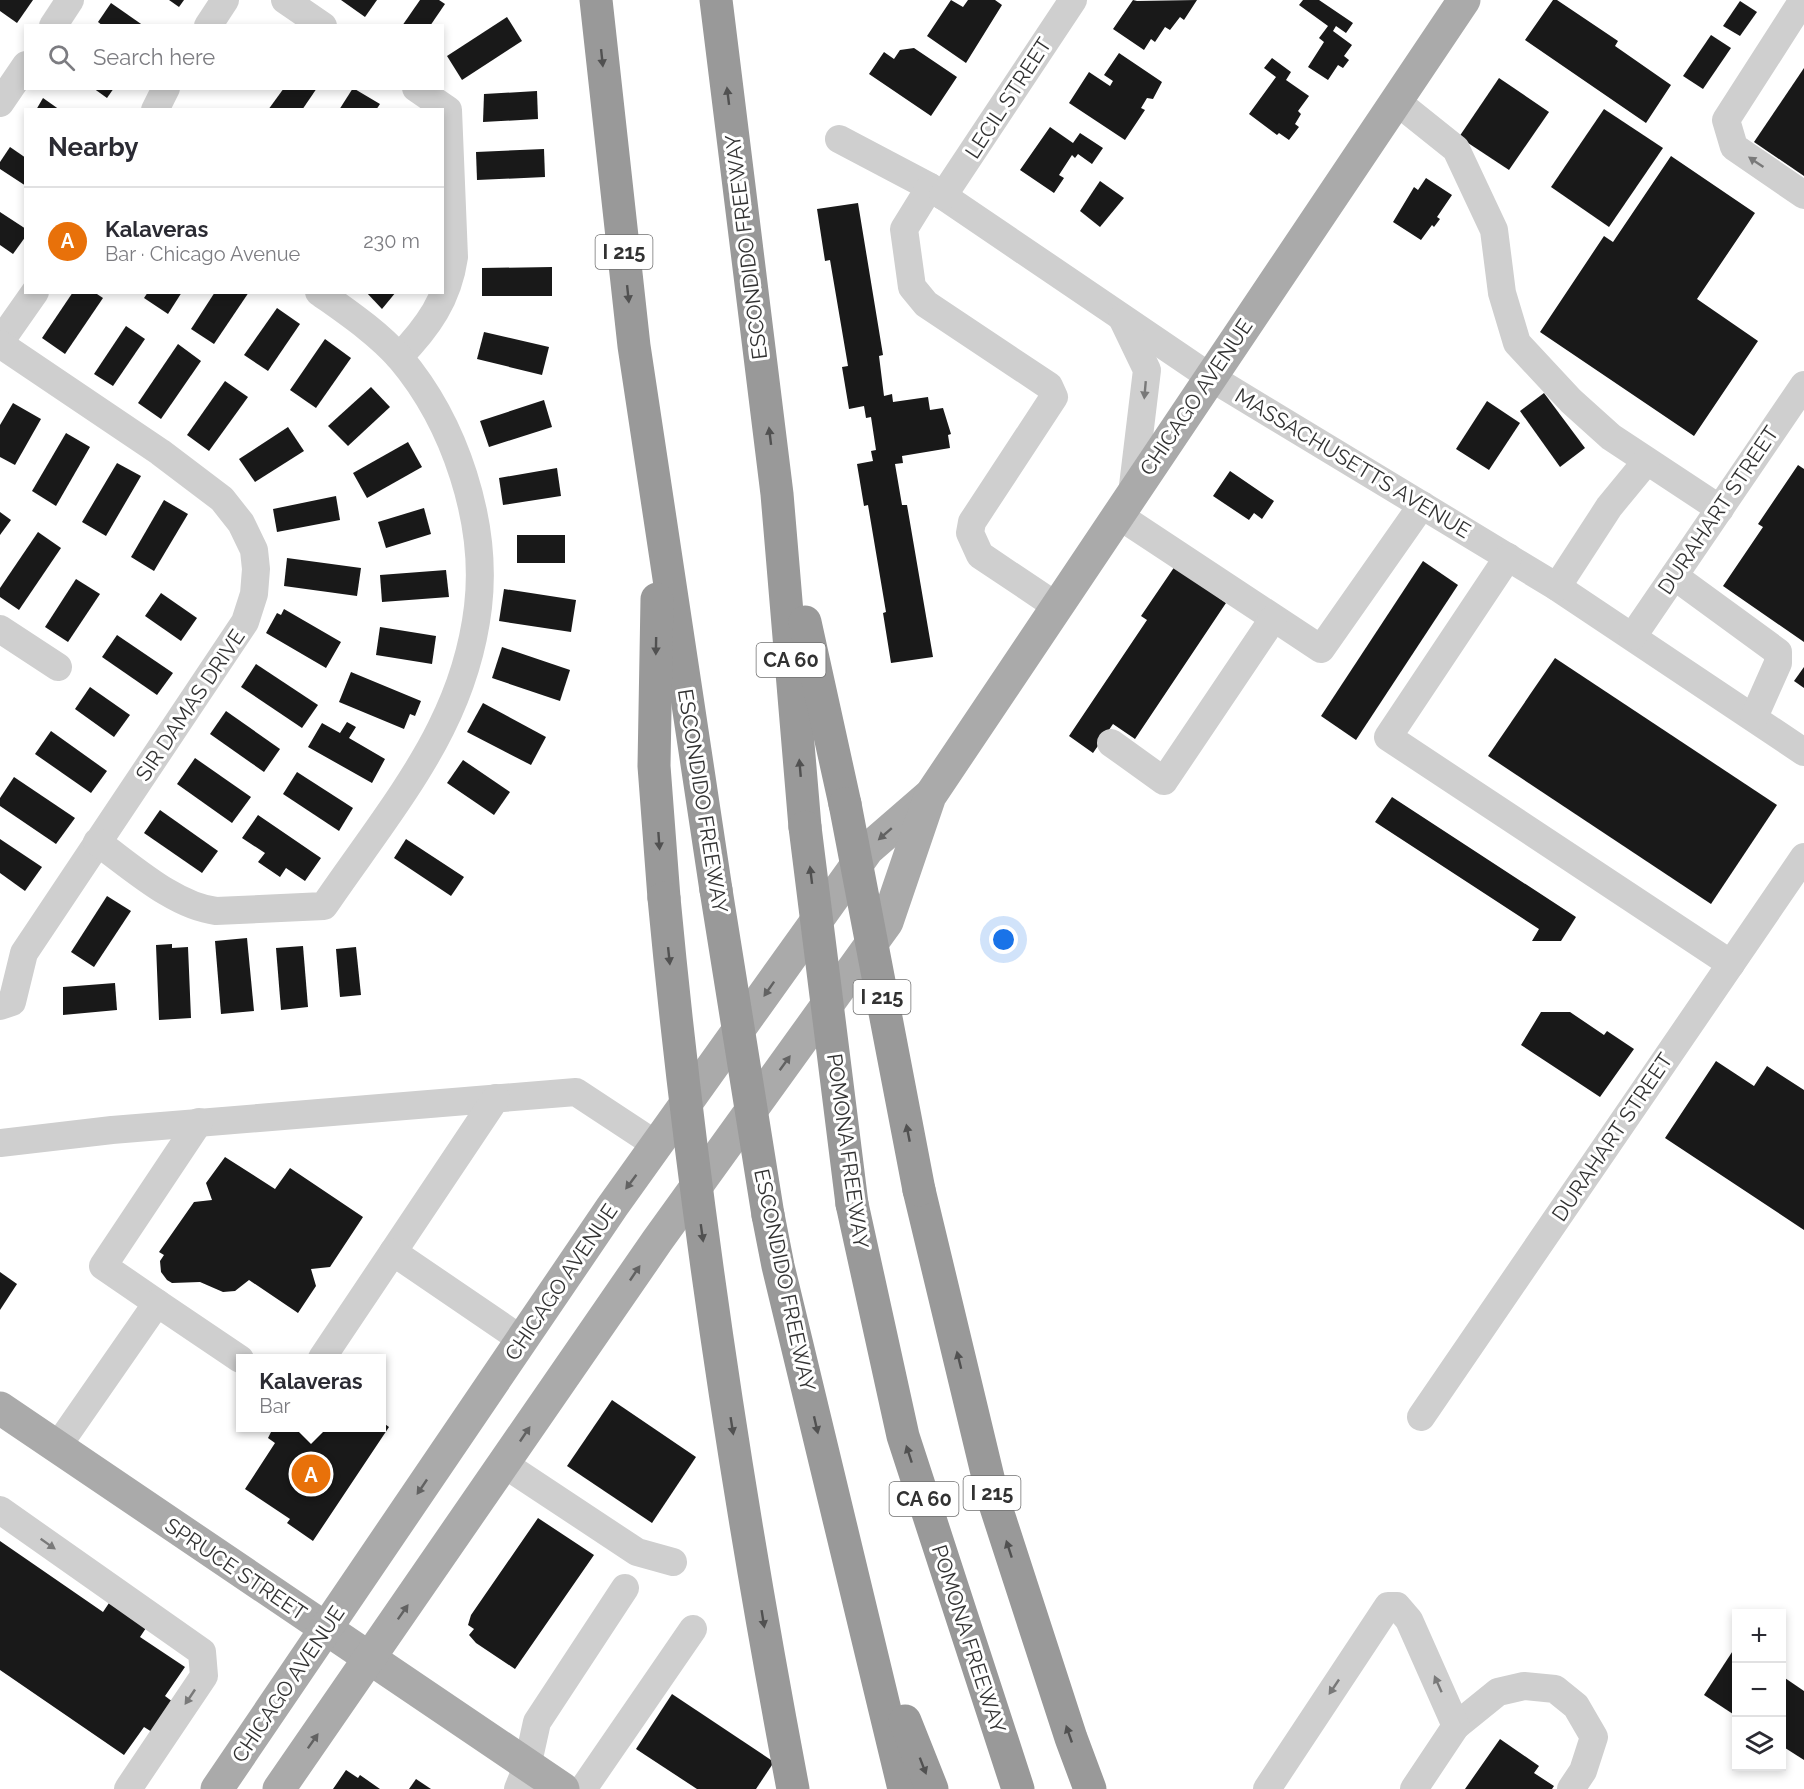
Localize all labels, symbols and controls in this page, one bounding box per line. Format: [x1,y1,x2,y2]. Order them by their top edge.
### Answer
search box [24,24,444,90]
street label: LECIL STREET [960,33,1056,163]
icon: search [45,41,78,74]
text: Search here [93,44,215,70]
one-way arrow [597,49,607,68]
one-way arrow [723,87,733,106]
text: Nearby [48,132,138,162]
street label: ESCONDIDO FREEWAY [720,133,772,361]
one-way arrow [1748,156,1764,168]
text: Kalaveras [105,216,208,242]
text: A [61,229,74,253]
text: 230 m [363,229,420,253]
road number: I 215 [596,235,652,269]
text: Bar · Chicago Avenue [105,242,300,266]
one-way arrow [623,284,633,303]
street label: CHICAGO AVENUE [1134,314,1258,480]
one-way arrow [1140,380,1150,399]
street label: MASSACHUSETTS AVENUE [1231,383,1475,543]
street label: DURAHART STREET [1653,421,1784,599]
one-way arrow [765,426,774,445]
street label: SIR DAMAS DRIVE [130,625,250,785]
one-way arrow [651,637,661,656]
road number: CA 60 [756,643,826,677]
street label: ESCONDIDO FREEWAY [673,687,733,915]
one-way arrow [795,759,805,778]
one-way arrow [878,827,893,840]
one-way arrow [655,832,664,851]
one-way arrow [806,866,816,885]
your location [989,925,1018,954]
one-way arrow [664,947,674,966]
road number: I 215 [854,980,910,1014]
one-way arrow [763,981,775,997]
street label: DURAHART STREET [1547,1048,1678,1226]
street label: POMONA FREEWAY [822,1052,874,1250]
one-way arrow [779,1056,791,1072]
one-way arrow [903,1123,912,1142]
street label: ESCONDIDO FREEWAY [749,1167,821,1394]
one-way arrow [624,1174,637,1190]
street label: CHICAGO AVENUE [499,1199,623,1365]
one-way arrow [697,1224,706,1243]
one-way arrow [629,1266,641,1282]
one-way arrow [954,1351,964,1369]
popup [236,1354,386,1432]
text: Kalaveras [259,1368,363,1394]
text: Bar [259,1394,291,1418]
one-way arrow [812,1415,822,1434]
one-way arrow [728,1417,737,1436]
one-way arrow [519,1426,530,1442]
one-way arrow [904,1445,913,1463]
pin: A [292,1452,330,1496]
road number: I 215 [964,1476,1020,1510]
one-way arrow [416,1479,428,1495]
road number: CA 60 [890,1482,958,1516]
street label: SPRUCE STREET [160,1512,312,1626]
one-way arrow [39,1538,55,1550]
one-way arrow [1004,1540,1014,1558]
street label: POMONA FREEWAY [927,1542,1011,1737]
street label: CHICAGO AVENUE [226,1601,350,1767]
one-way arrow [397,1604,408,1621]
one-way arrow [759,1609,768,1628]
map controls [1732,1609,1786,1771]
button: + [1732,1609,1786,1663]
button: − [1732,1663,1786,1717]
one-way arrow [1433,1675,1443,1693]
one-way arrow [1328,1678,1340,1694]
one-way arrow [184,1688,196,1704]
button: layers [1732,1717,1786,1771]
one-way arrow [1064,1725,1074,1743]
one-way arrow [307,1733,318,1749]
one-way arrow [918,1757,928,1775]

